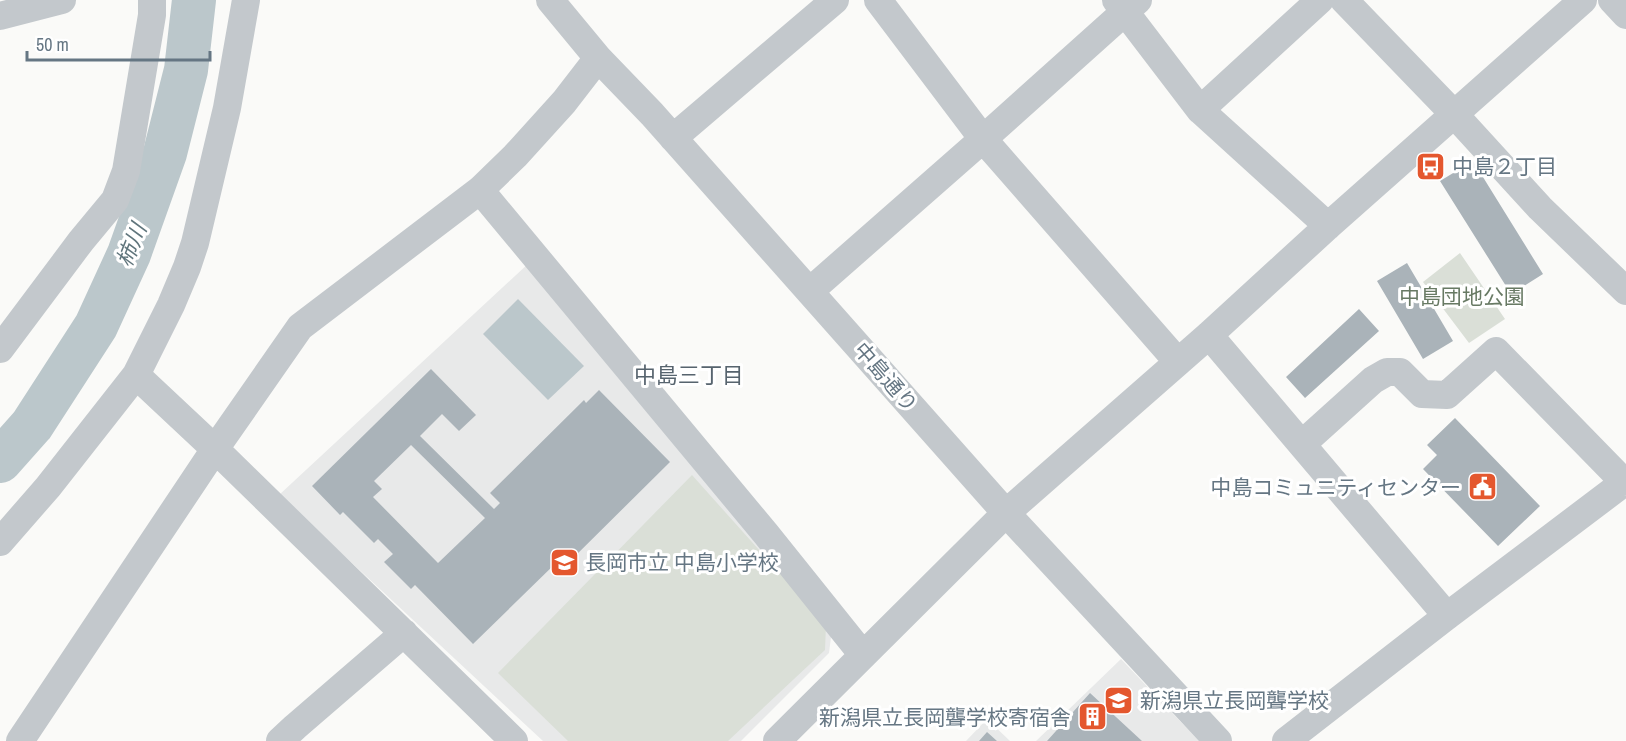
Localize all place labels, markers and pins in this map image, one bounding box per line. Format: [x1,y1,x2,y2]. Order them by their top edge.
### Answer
bus stop icon: 中島２丁目 [1415,150,1447,182]
place label: 中島２丁目 [1452,152,1557,181]
public building icon: 中島コミュニティセンター [1466,471,1498,503]
place label: 中島コミュニティセンター [1210,473,1461,502]
school or university icon: 長岡市立 中島小学校 [548,546,580,578]
place label: 長岡市立 中島小学校 [585,548,779,577]
school or university icon: 新潟県立長岡聾学校 [1103,684,1135,716]
place label: 新潟県立長岡聾学校 [1140,686,1329,715]
building icon: 新潟県立長岡聾学校寄宿舎 [1076,701,1108,733]
place label: 新潟県立長岡聾学校寄宿舎 [819,703,1071,732]

